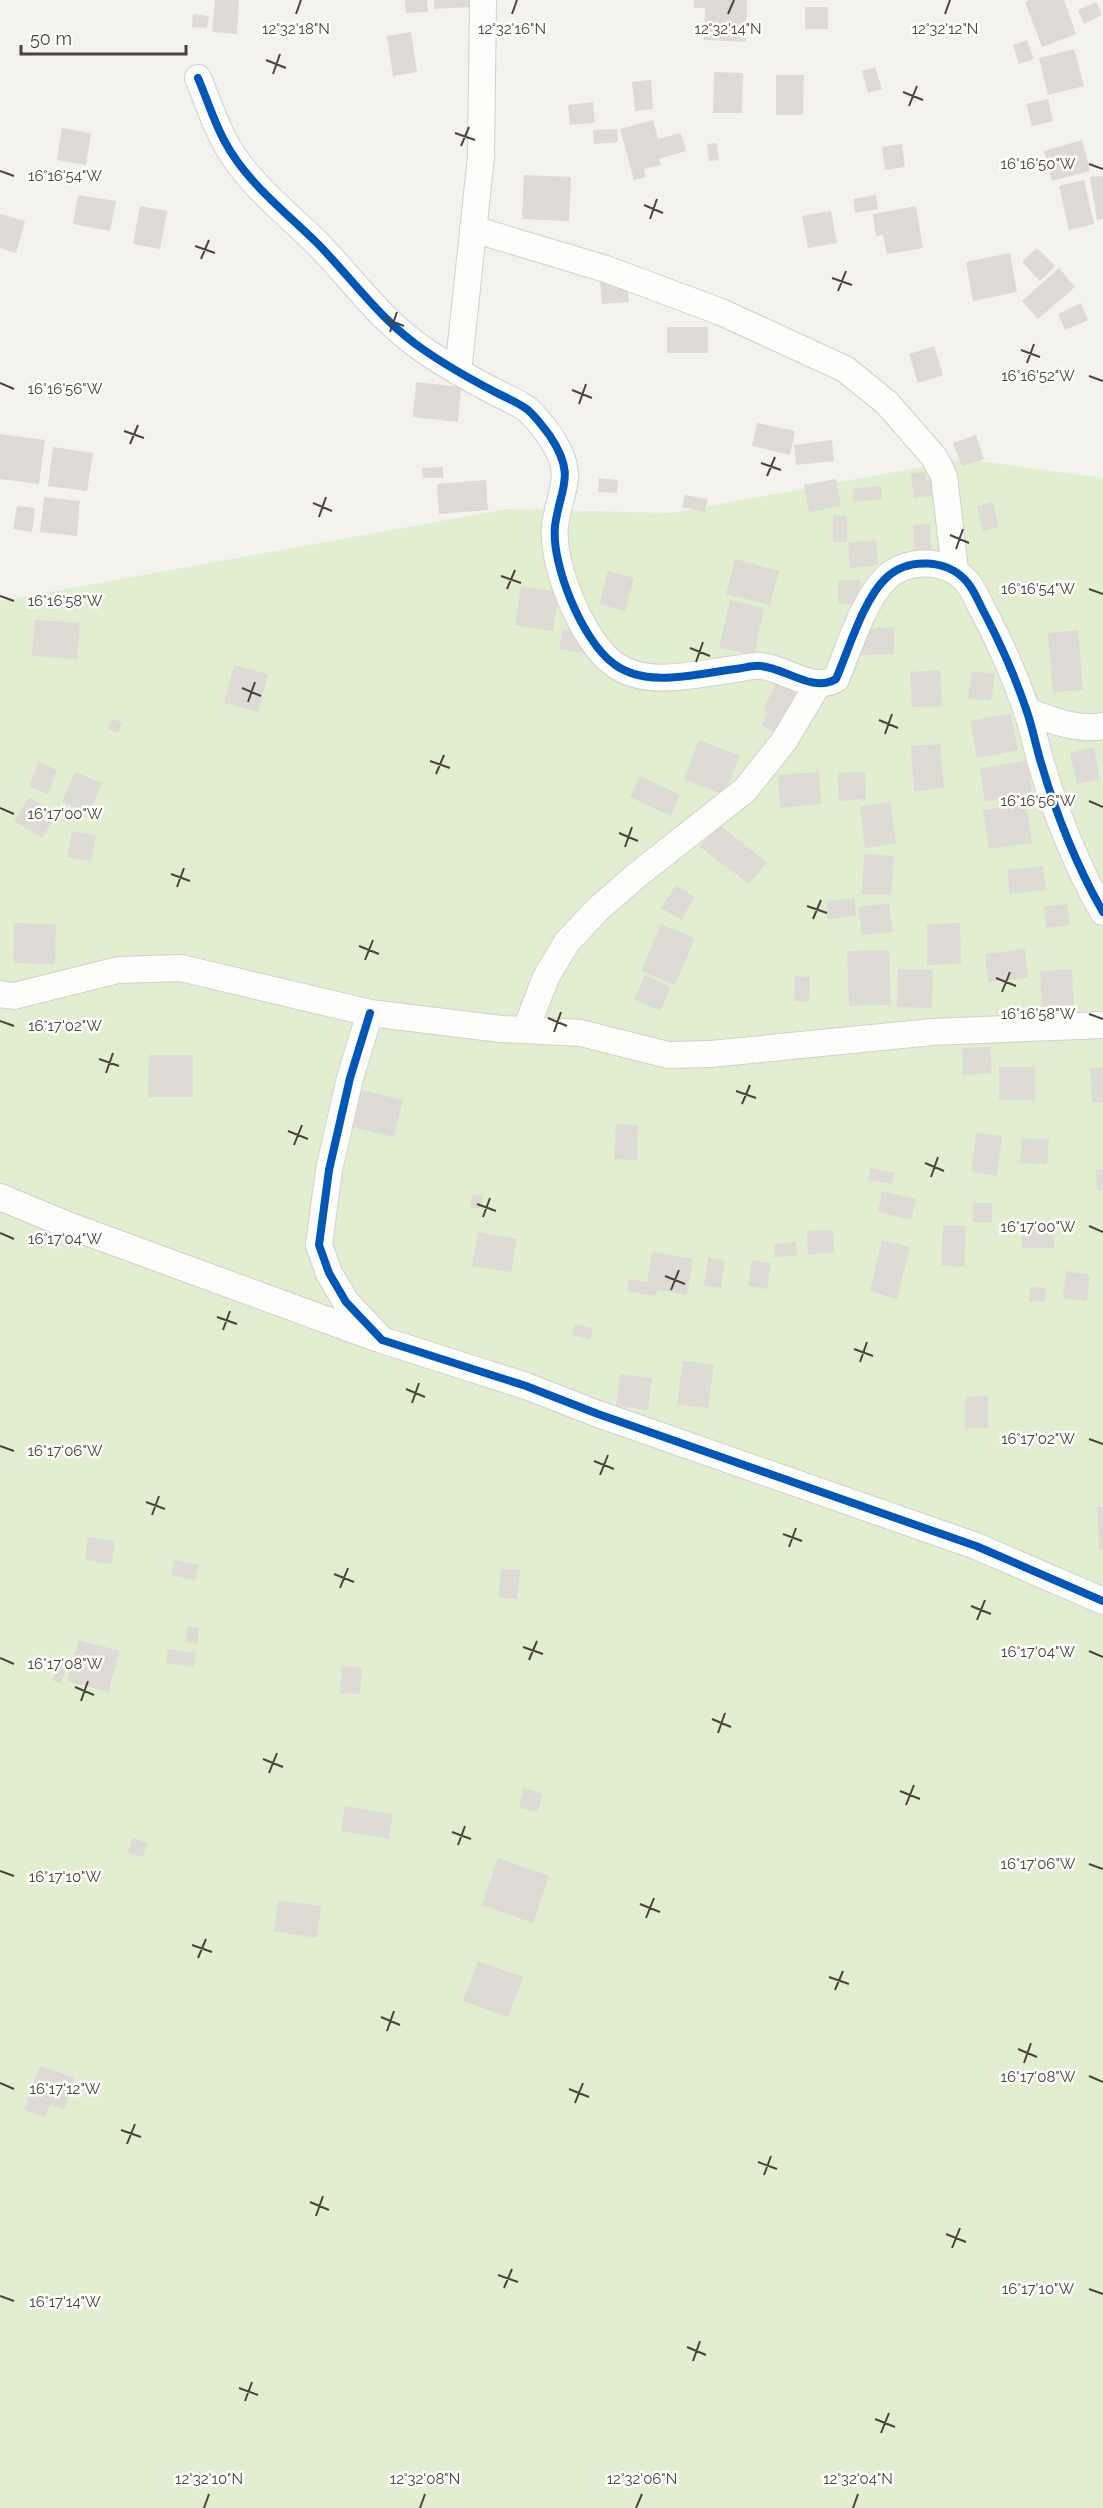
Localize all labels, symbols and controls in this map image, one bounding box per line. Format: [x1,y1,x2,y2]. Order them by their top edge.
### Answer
scale bar [21,18,186,56]
text: 12°32'18"N [262,20,330,38]
text: 12°32'16"N [478,20,546,38]
text: 12°32'14"N [694,20,762,38]
text: 12°32'12"N [912,20,978,38]
text: 50 m [30,28,72,49]
text: 16°16'50"W [1001,155,1076,173]
text: 16°16'54"W [28,167,102,185]
text: 16°16'52"W [1001,367,1075,385]
text: 16°16'56"W [28,380,103,398]
text: 16°16'54"W [1001,580,1075,598]
text: 16°16'58"W [28,592,103,610]
text: 16°16'56"W [1001,792,1076,810]
text: 16°17'00"W [27,805,103,823]
text: 16°16'58"W [1001,1005,1076,1023]
text: 16°17'02"W [28,1017,102,1035]
text: 16°17'00"W [1000,1218,1076,1236]
text: 16°17'04"W [28,1230,102,1248]
text: 16°17'02"W [1001,1430,1075,1448]
text: 16°17'06"W [28,1442,103,1460]
text: 16°17'04"W [1001,1643,1075,1661]
text: 16°17'08"W [28,1655,103,1673]
text: 16°17'06"W [1001,1855,1076,1873]
text: 16°17'10"W [29,1868,101,1886]
text: 16°17'08"W [1001,2068,1076,2086]
text: 16°17'12"W [29,2080,101,2098]
text: 16°17'10"W [1002,2280,1074,2298]
text: 16°17'14"W [29,2293,101,2311]
text: 12°32'10"N [175,2470,243,2488]
text: 12°32'08"N [390,2470,460,2488]
text: 12°32'06"N [607,2470,677,2488]
text: 12°32'04"N [823,2470,893,2488]

